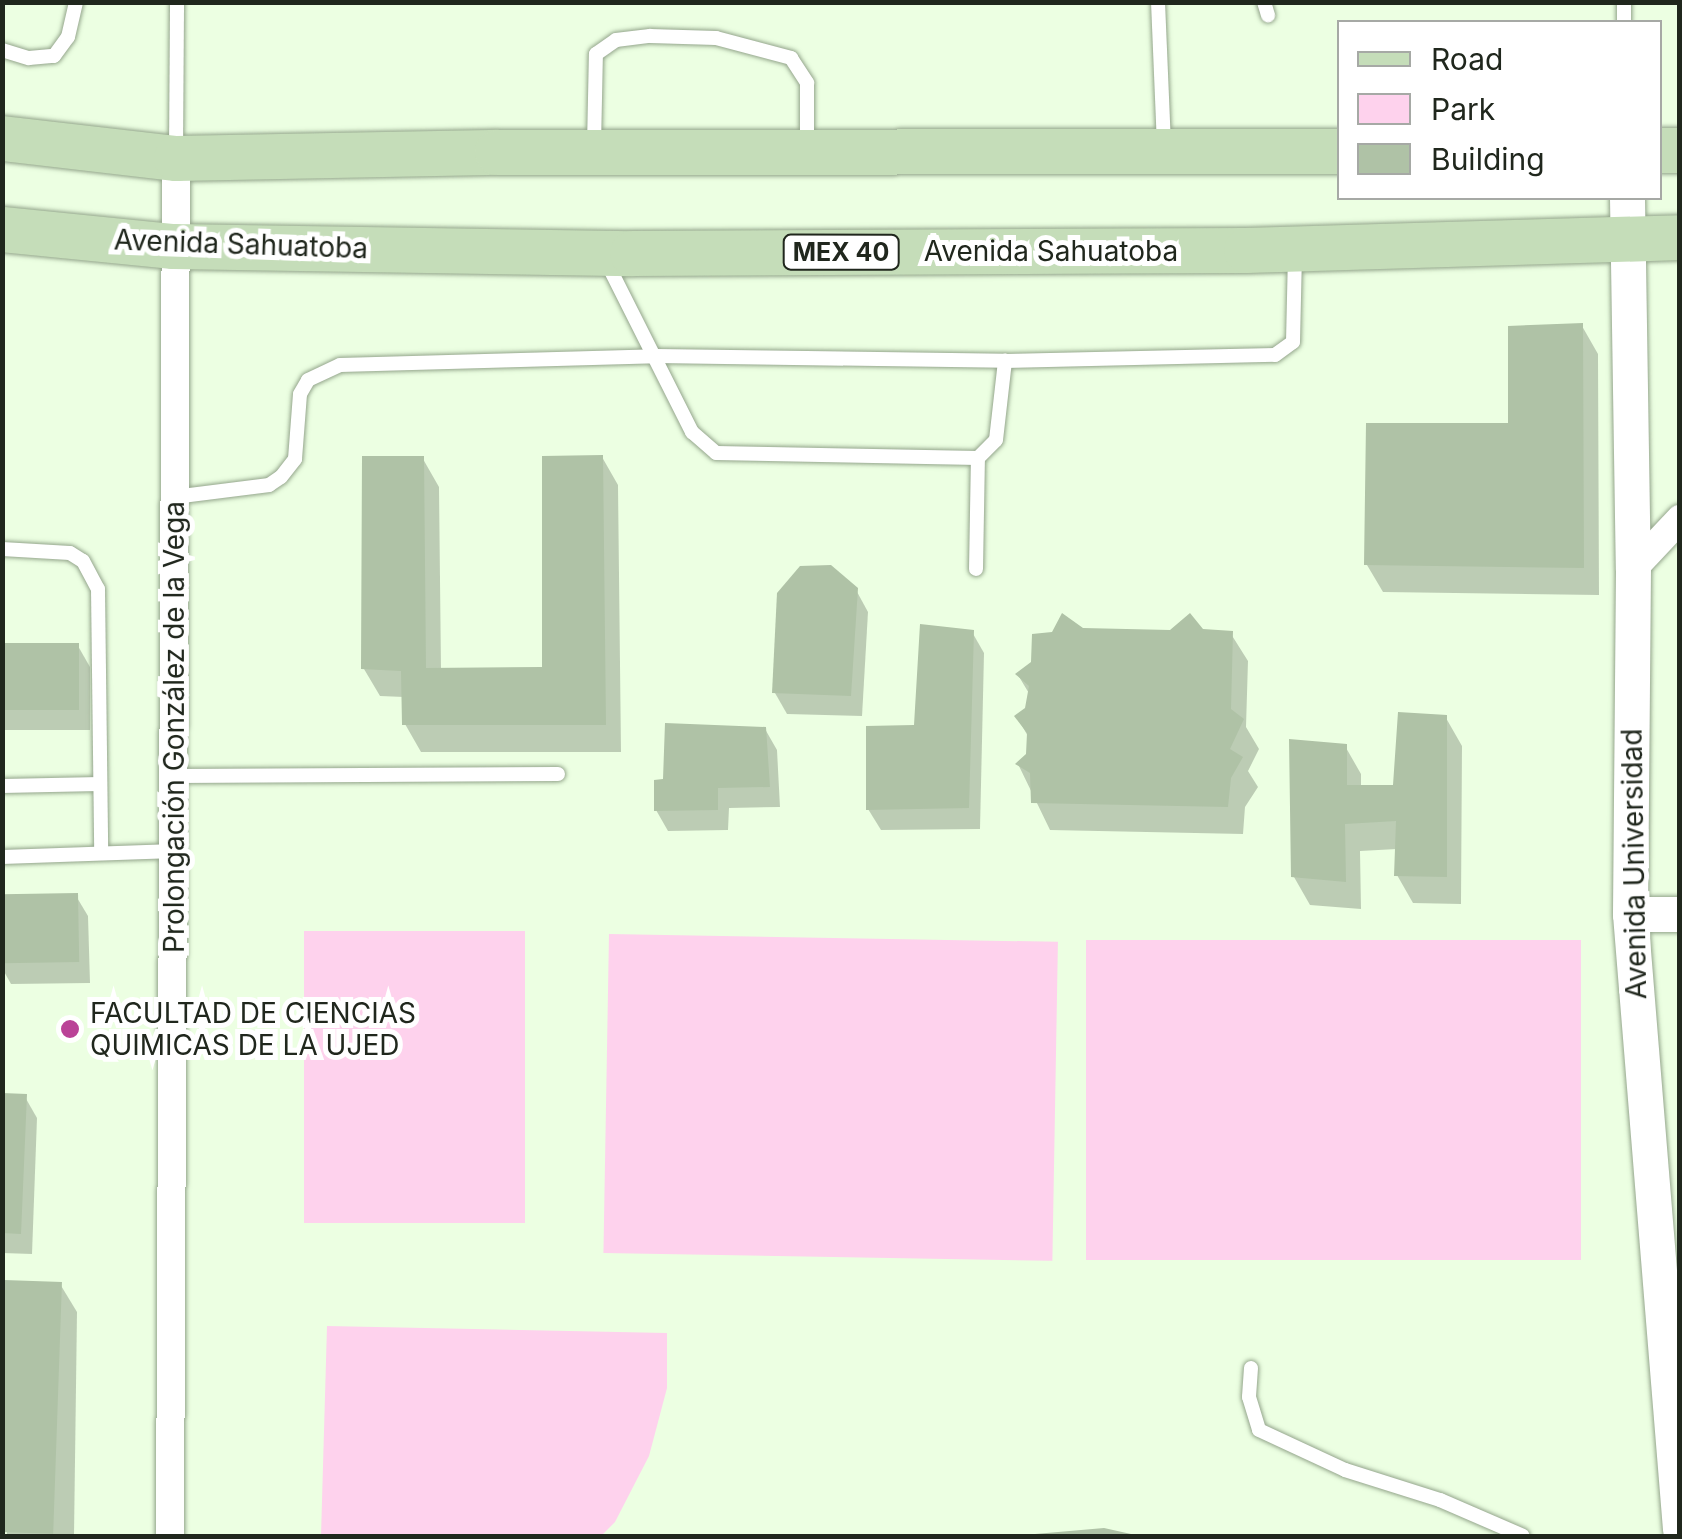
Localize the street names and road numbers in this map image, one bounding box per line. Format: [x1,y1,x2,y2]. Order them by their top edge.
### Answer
street label: Avenida Sahuatoba [113,223,369,265]
road number: MEX 40 [781,232,901,272]
street label: Avenida Sahuatoba [924,234,1178,268]
street label: Prolongación González de la Vega [157,501,191,953]
street label: Avenida Universidad [1615,728,1653,1000]

